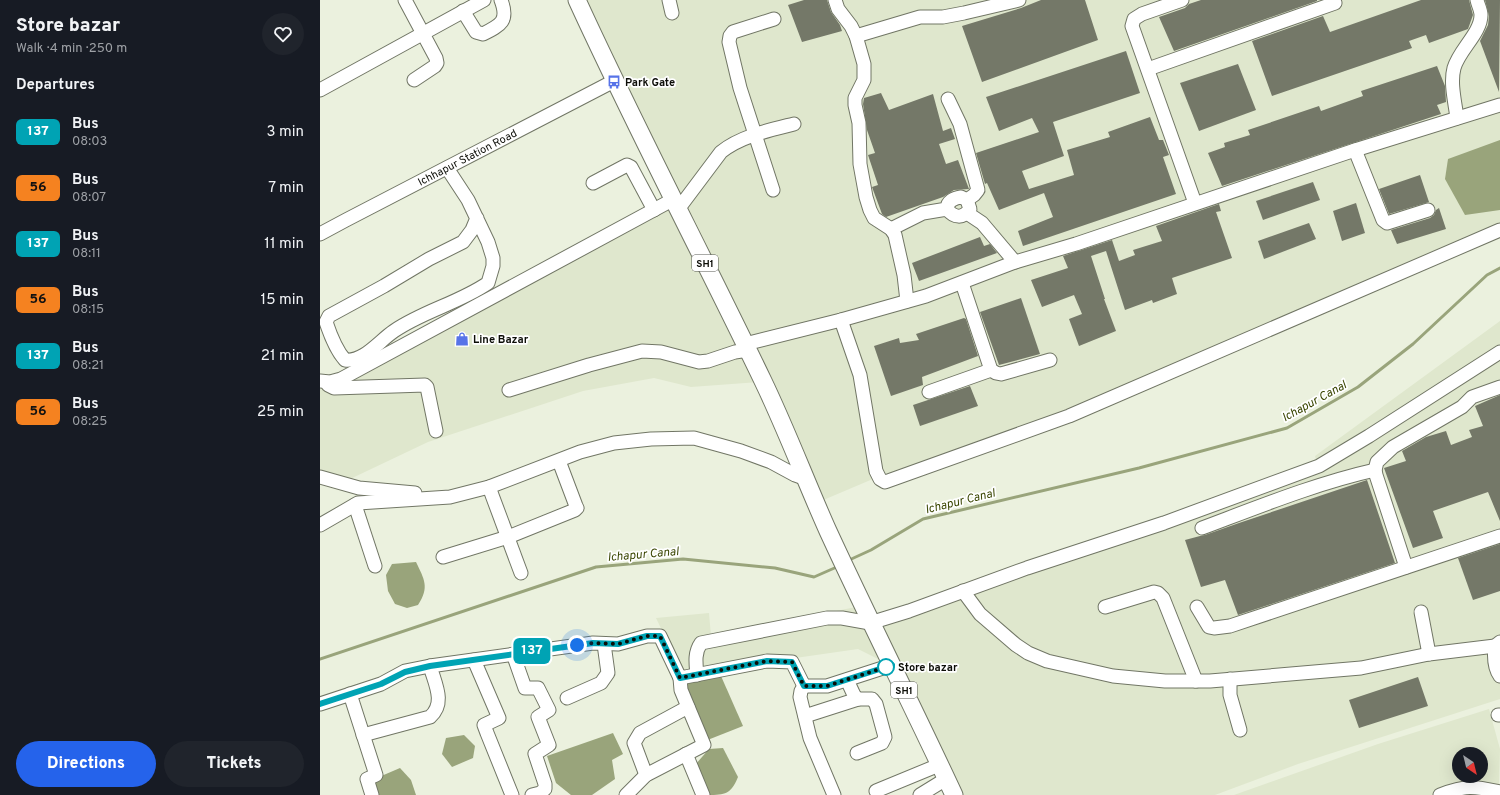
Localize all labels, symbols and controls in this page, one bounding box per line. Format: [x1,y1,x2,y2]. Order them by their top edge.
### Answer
button: heart [262,13,304,55]
text: Store bazar [16,14,120,38]
text: Walk · 4 min · 250 m [16,41,127,57]
bus stop icon: Park Gate [606,74,622,90]
text: Departures [16,76,95,95]
place label: Park Gate [625,76,675,90]
text: Bus [72,115,99,134]
text: 137 [27,123,49,140]
text: 3 min [266,123,304,142]
street label: Ichhapur Station Road [416,127,520,190]
text: 08:03 [72,134,107,150]
text: Bus [72,171,99,190]
text: 56 [29,179,47,196]
text: 7 min [268,179,304,198]
text: 08:07 [72,190,106,206]
text: Bus [72,227,99,246]
text: 137 [27,235,49,252]
text: 11 min [264,235,304,254]
text: 08:11 [72,246,101,262]
road number: SH1 [692,255,718,271]
text: Bus [72,283,99,302]
text: 56 [29,291,47,308]
text: 15 min [261,291,304,310]
text: 08:15 [72,302,104,318]
shop icon: Line Bazar [454,331,470,347]
place label: Line Bazar [473,333,529,347]
text: Bus [72,339,99,358]
text: 137 [27,347,49,364]
text: 21 min [261,347,304,366]
text: 08:21 [72,358,104,374]
water label: Ichapur Canal [1279,377,1350,426]
text: Bus [72,395,99,414]
text: 56 [29,403,47,420]
text: 25 min [257,403,304,422]
text: 08:25 [72,414,107,430]
water label: Ichapur Canal [924,485,998,518]
water label: Ichapur Canal [607,544,680,566]
your location [567,635,587,655]
line badge: 137 [509,638,555,664]
text: 137 [521,642,543,659]
marker: Store bazar [877,658,895,676]
place label: Store bazar [898,661,958,675]
road number: SH1 [891,682,917,698]
button: Directions [16,741,156,787]
button: Tickets [164,741,304,787]
north arrow [1452,747,1488,783]
map controls [1452,747,1488,783]

